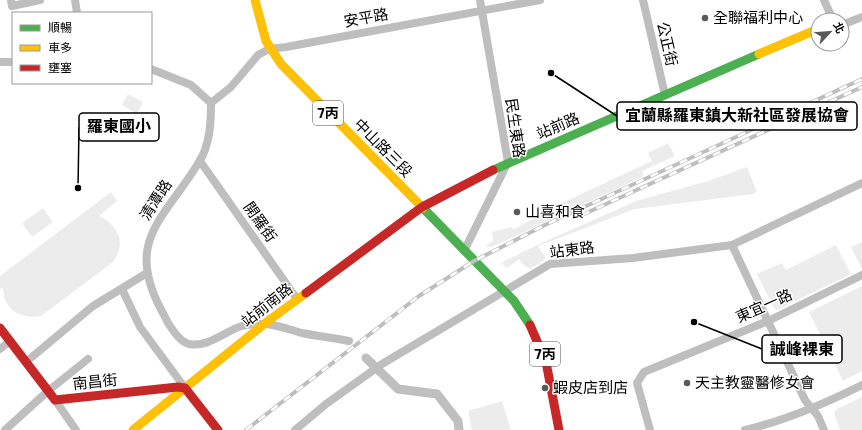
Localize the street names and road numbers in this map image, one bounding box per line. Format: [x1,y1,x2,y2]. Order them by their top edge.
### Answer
street label: 安平路 [342,4,390,30]
street label: 公正街 [654,20,682,68]
street label: 民生東路 [503,97,529,159]
road number: 7丙 [313,101,343,125]
street label: 站前路 [533,108,582,142]
street label: 中山路三段 [351,114,417,180]
street label: 清潭路 [135,176,175,223]
street label: 開羅街 [241,198,281,245]
street label: 站東路 [548,237,595,261]
street label: 站前南路 [237,279,296,330]
street label: 東宜一路 [733,285,795,326]
road number: 7丙 [530,342,560,366]
street label: 南昌街 [72,370,118,392]

